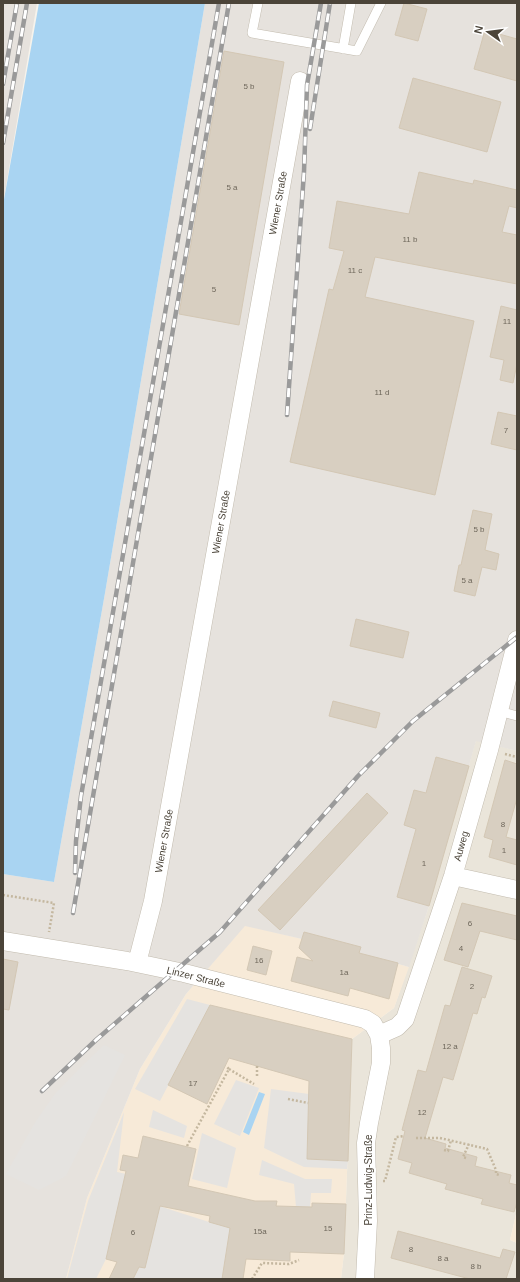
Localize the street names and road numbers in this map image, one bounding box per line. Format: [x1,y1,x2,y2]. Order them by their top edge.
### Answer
street label: Wiener Straße [267,170,289,236]
street label: Wiener Straße [210,489,232,555]
street label: Wiener Straße [153,808,175,874]
street label: Auweg [451,830,471,862]
street label: Linzer Straße [166,964,227,990]
street label: Prinz-Ludwig-Straße [363,1134,374,1226]

